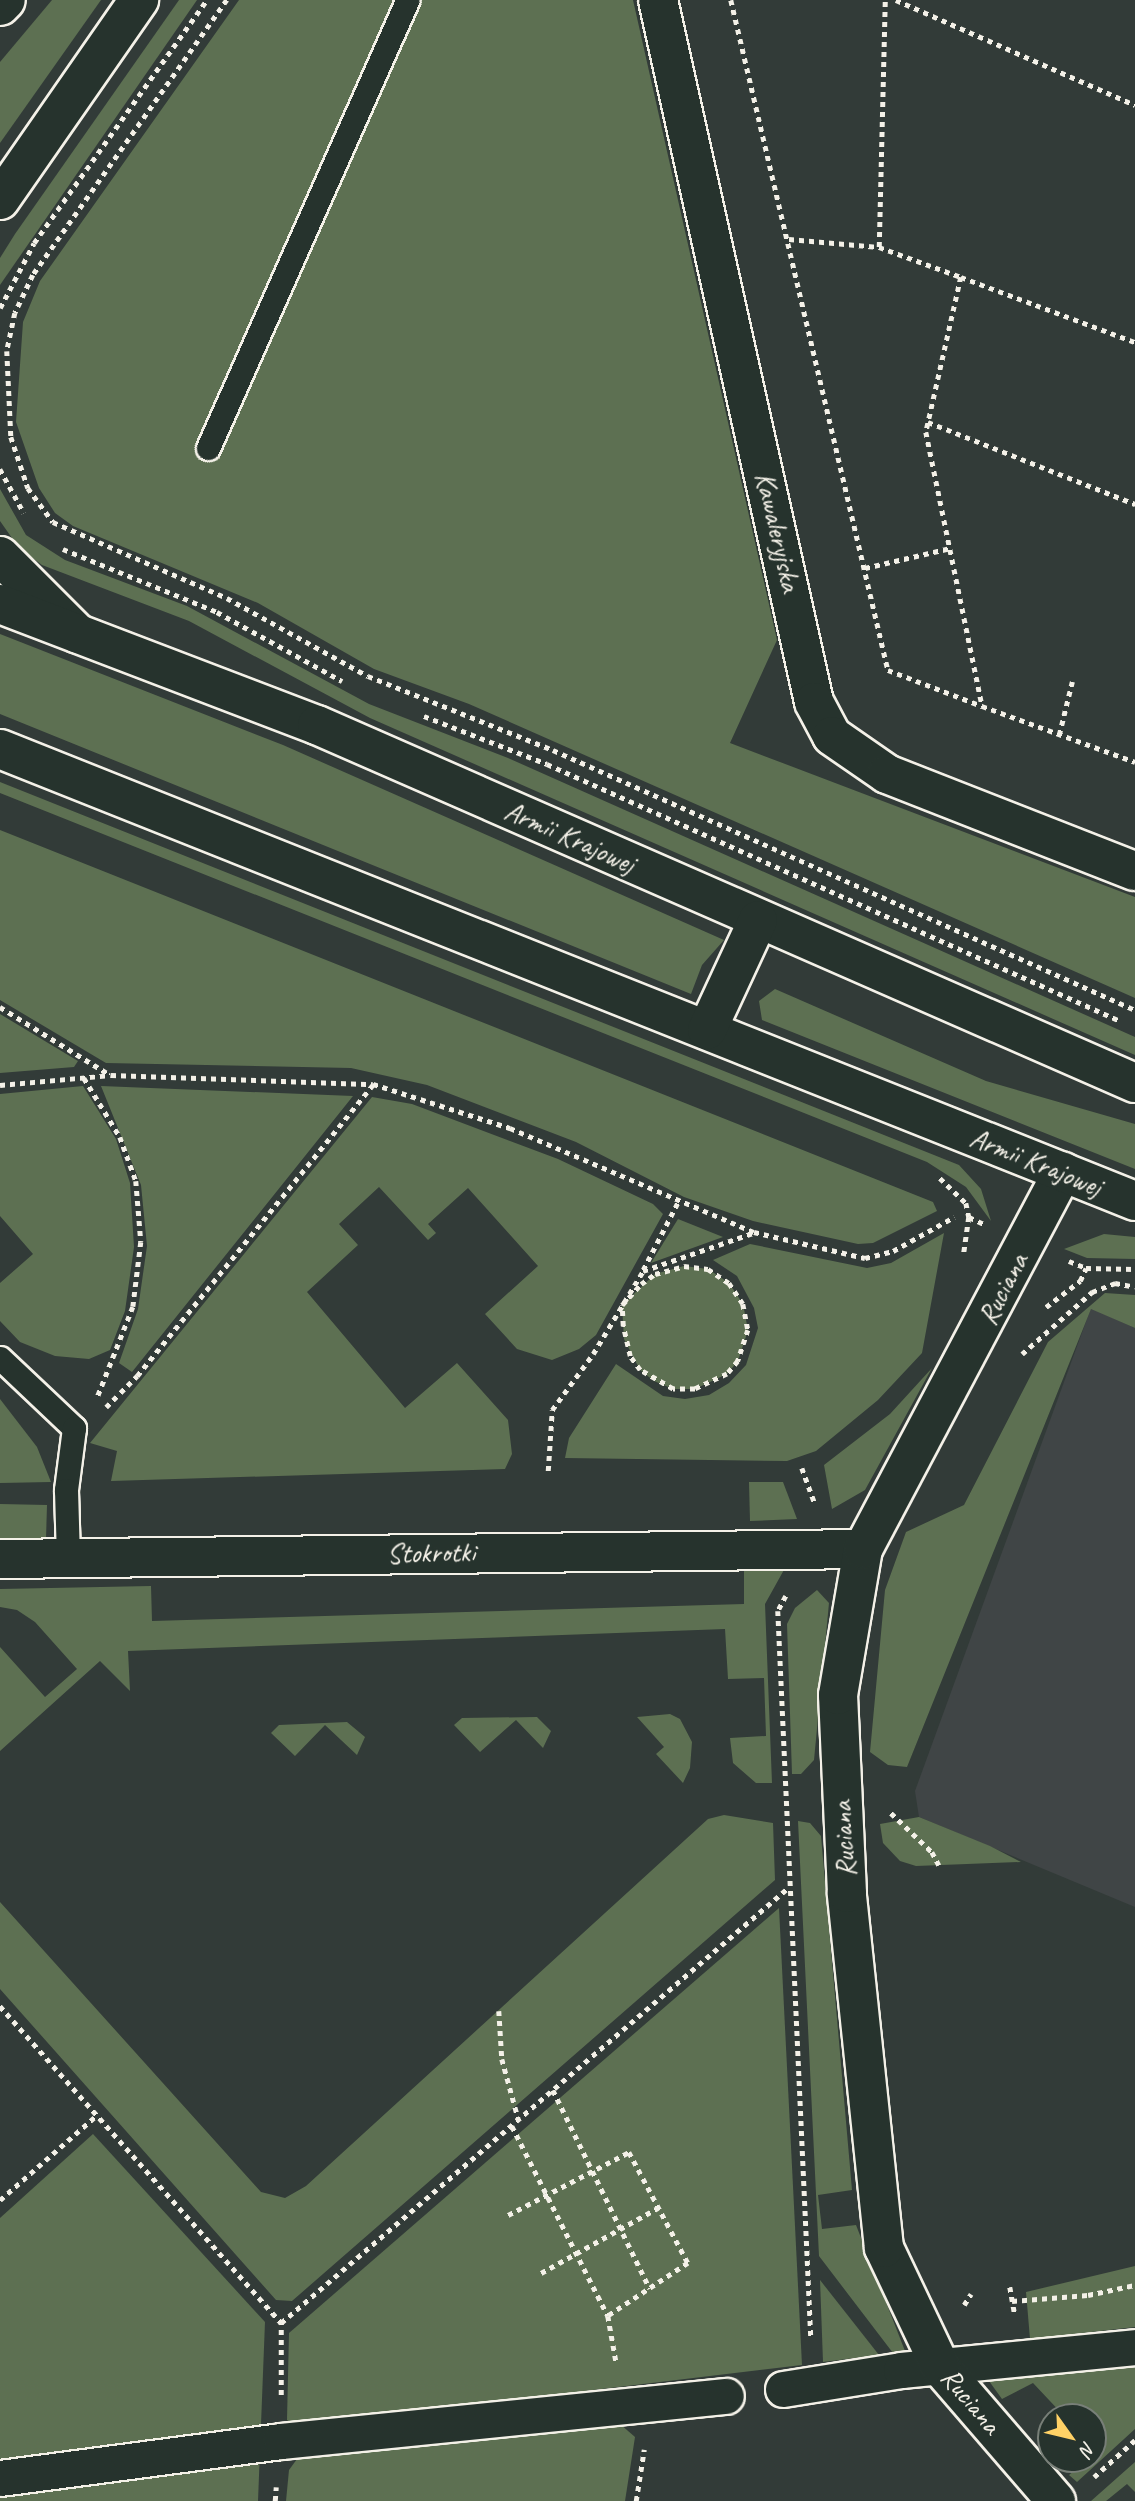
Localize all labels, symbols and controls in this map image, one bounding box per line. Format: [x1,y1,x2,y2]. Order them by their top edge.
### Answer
street label: Kawaleryjska [748,469,808,595]
street label: Armii Krajowej [500,793,640,881]
street label: Armii Krajowej [965,1120,1107,1204]
street label: Ruciana [971,1247,1035,1331]
street label: Stokrotki [387,1535,475,1571]
street label: Ruciana [825,1800,863,1878]
street label: Ruciana [934,2361,1008,2441]
north arrow [1037,2403,1107,2473]
text: N [1075,2437,1101,2460]

